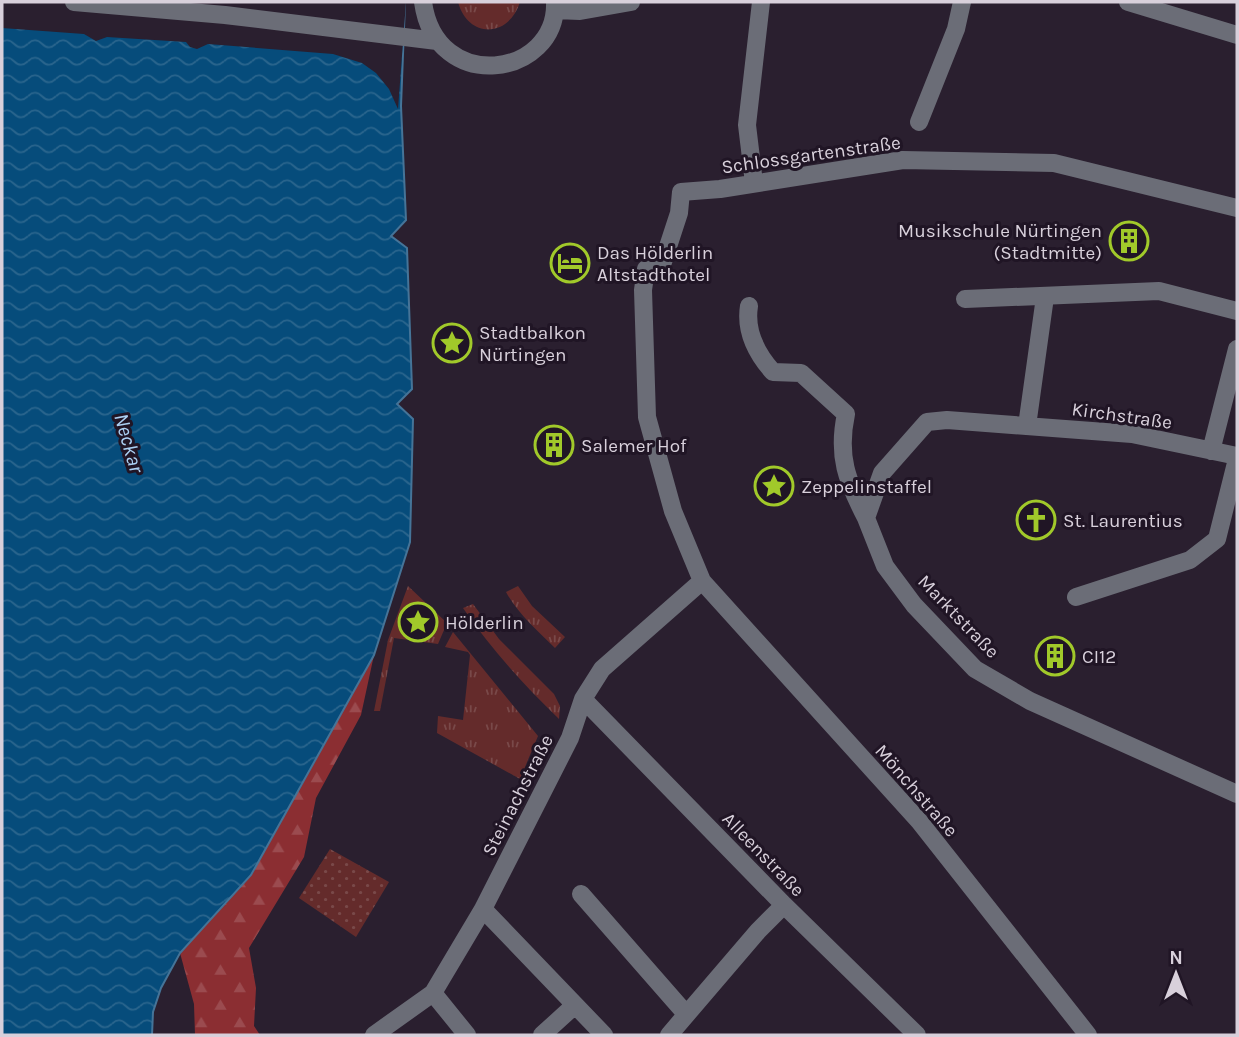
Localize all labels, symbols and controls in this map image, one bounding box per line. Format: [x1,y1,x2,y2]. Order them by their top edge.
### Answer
street label: Schlossgartenstraße [720,132,902,178]
place label: Musikschule Nürtingen (Stadtmitte) [898,220,1102,264]
building icon: Musikschule Nürtingen (Stadtmitte) [1108,220,1150,262]
hotel icon: Das Hölderlin Altstadthotel [549,242,591,284]
place label: Das Hölderlin Altstadthotel [597,242,713,286]
place icon: Stadtbalkon Nürtingen [431,322,473,364]
place label: Stadtbalkon Nürtingen [479,322,586,366]
street label: Kirchstraße [1070,398,1174,434]
water label: Neckar [109,410,149,476]
building icon: Salemer Hof [533,424,575,466]
place label: Salemer Hof [581,435,687,457]
place icon: Zeppelinstaffel [753,465,795,507]
place label: Zeppelinstaffel [801,476,932,498]
church icon: St. Laurentius [1015,499,1057,541]
place label: St. Laurentius [1063,510,1183,532]
street label: Marktstraße [913,571,1003,663]
place icon: Hölderlin [397,601,439,643]
place label: Hölderlin [445,612,524,634]
building icon: CI12 [1034,635,1076,677]
place label: CI12 [1082,646,1116,668]
street label: Steinachstraße [478,731,558,860]
street label: Mönchstraße [870,740,962,841]
street label: Alleenstraße [718,808,809,901]
north arrow [1141,939,1211,1009]
text: N [1169,947,1183,969]

